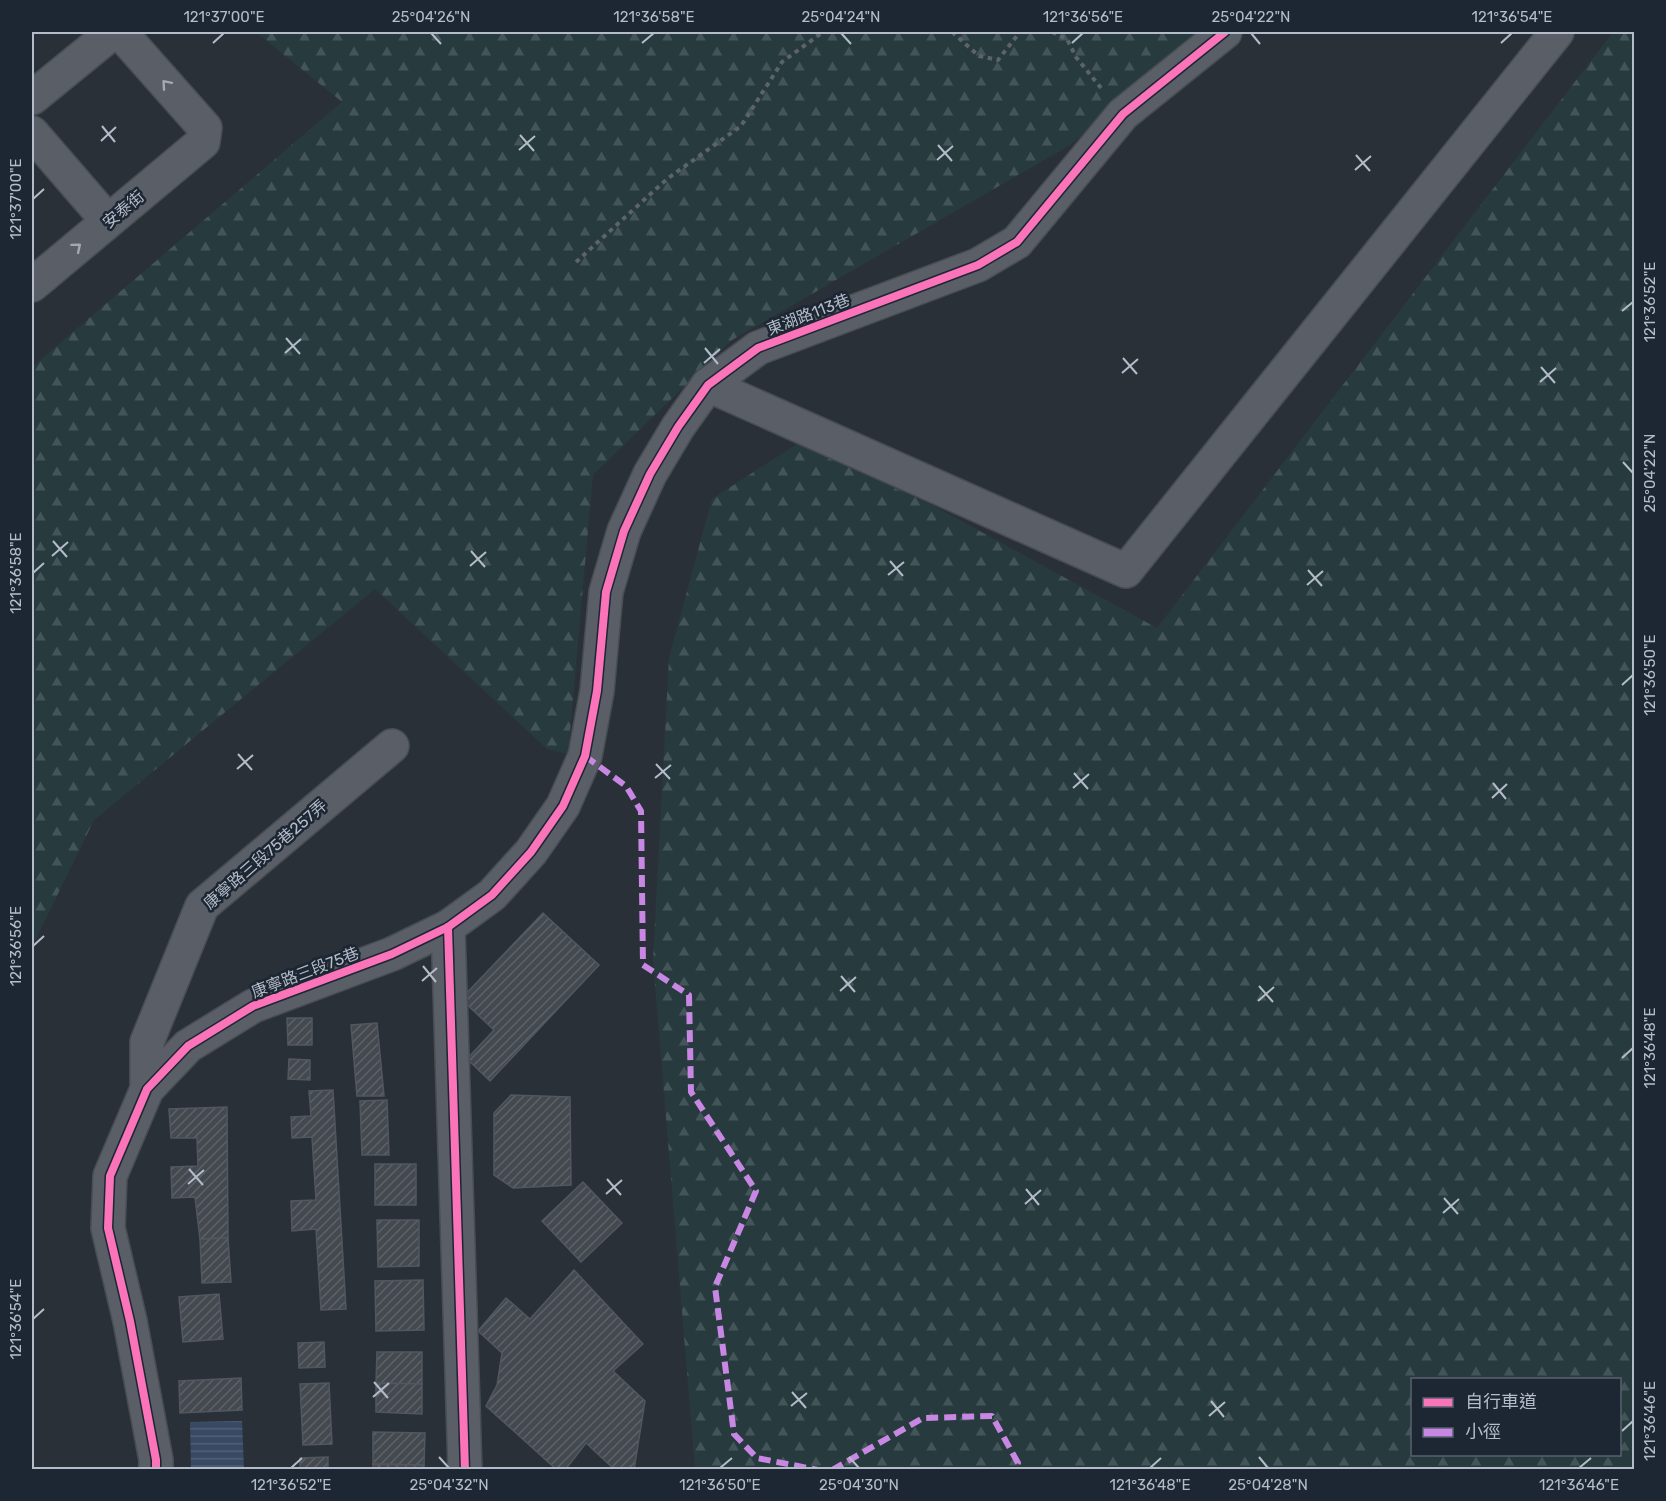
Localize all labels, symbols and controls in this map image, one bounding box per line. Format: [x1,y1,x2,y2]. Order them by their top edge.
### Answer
text: 121°37'00"E [183,8,265,26]
text: 25°04'26"N [392,8,470,26]
text: 121°36'58"E [613,8,695,26]
text: 25°04'24"N [802,8,880,26]
text: 121°36'56"E [1043,8,1123,26]
text: 25°04'22"N [1212,8,1290,26]
text: 121°36'54"E [1472,8,1552,26]
one-way arrow [162,80,173,91]
text: 121°37'00"E [7,158,25,240]
street label: 安泰街 [99,187,148,232]
one-way arrow [70,244,81,255]
text: 121°36'52"E [1641,262,1659,342]
street label: 東湖路113巷 [764,290,852,339]
text: 25°04'22"N [1641,434,1659,512]
text: 121°36'58"E [7,532,25,614]
text: 121°36'50"E [1641,634,1659,716]
street label: 康寧路三段75巷257弄 [200,796,331,913]
text: 121°36'56"E [7,906,25,986]
street label: 康寧路三段75巷 [249,943,362,1002]
text: 121°36'48"E [1641,1007,1659,1089]
text: 121°36'54"E [7,1279,25,1359]
legend [1411,1378,1621,1456]
text: 121°36'46"E [1641,1381,1659,1461]
text: 自行車道 [1465,1391,1537,1413]
text: 小徑 [1465,1421,1501,1443]
text: 121°36'52"E [251,1476,331,1494]
text: 25°04'32"N [409,1476,489,1494]
text: 121°36'50"E [679,1476,761,1494]
text: 25°04'30"N [819,1476,899,1494]
text: 121°36'48"E [1109,1476,1191,1494]
text: 25°04'28"N [1228,1476,1308,1494]
text: 121°36'46"E [1539,1476,1619,1494]

